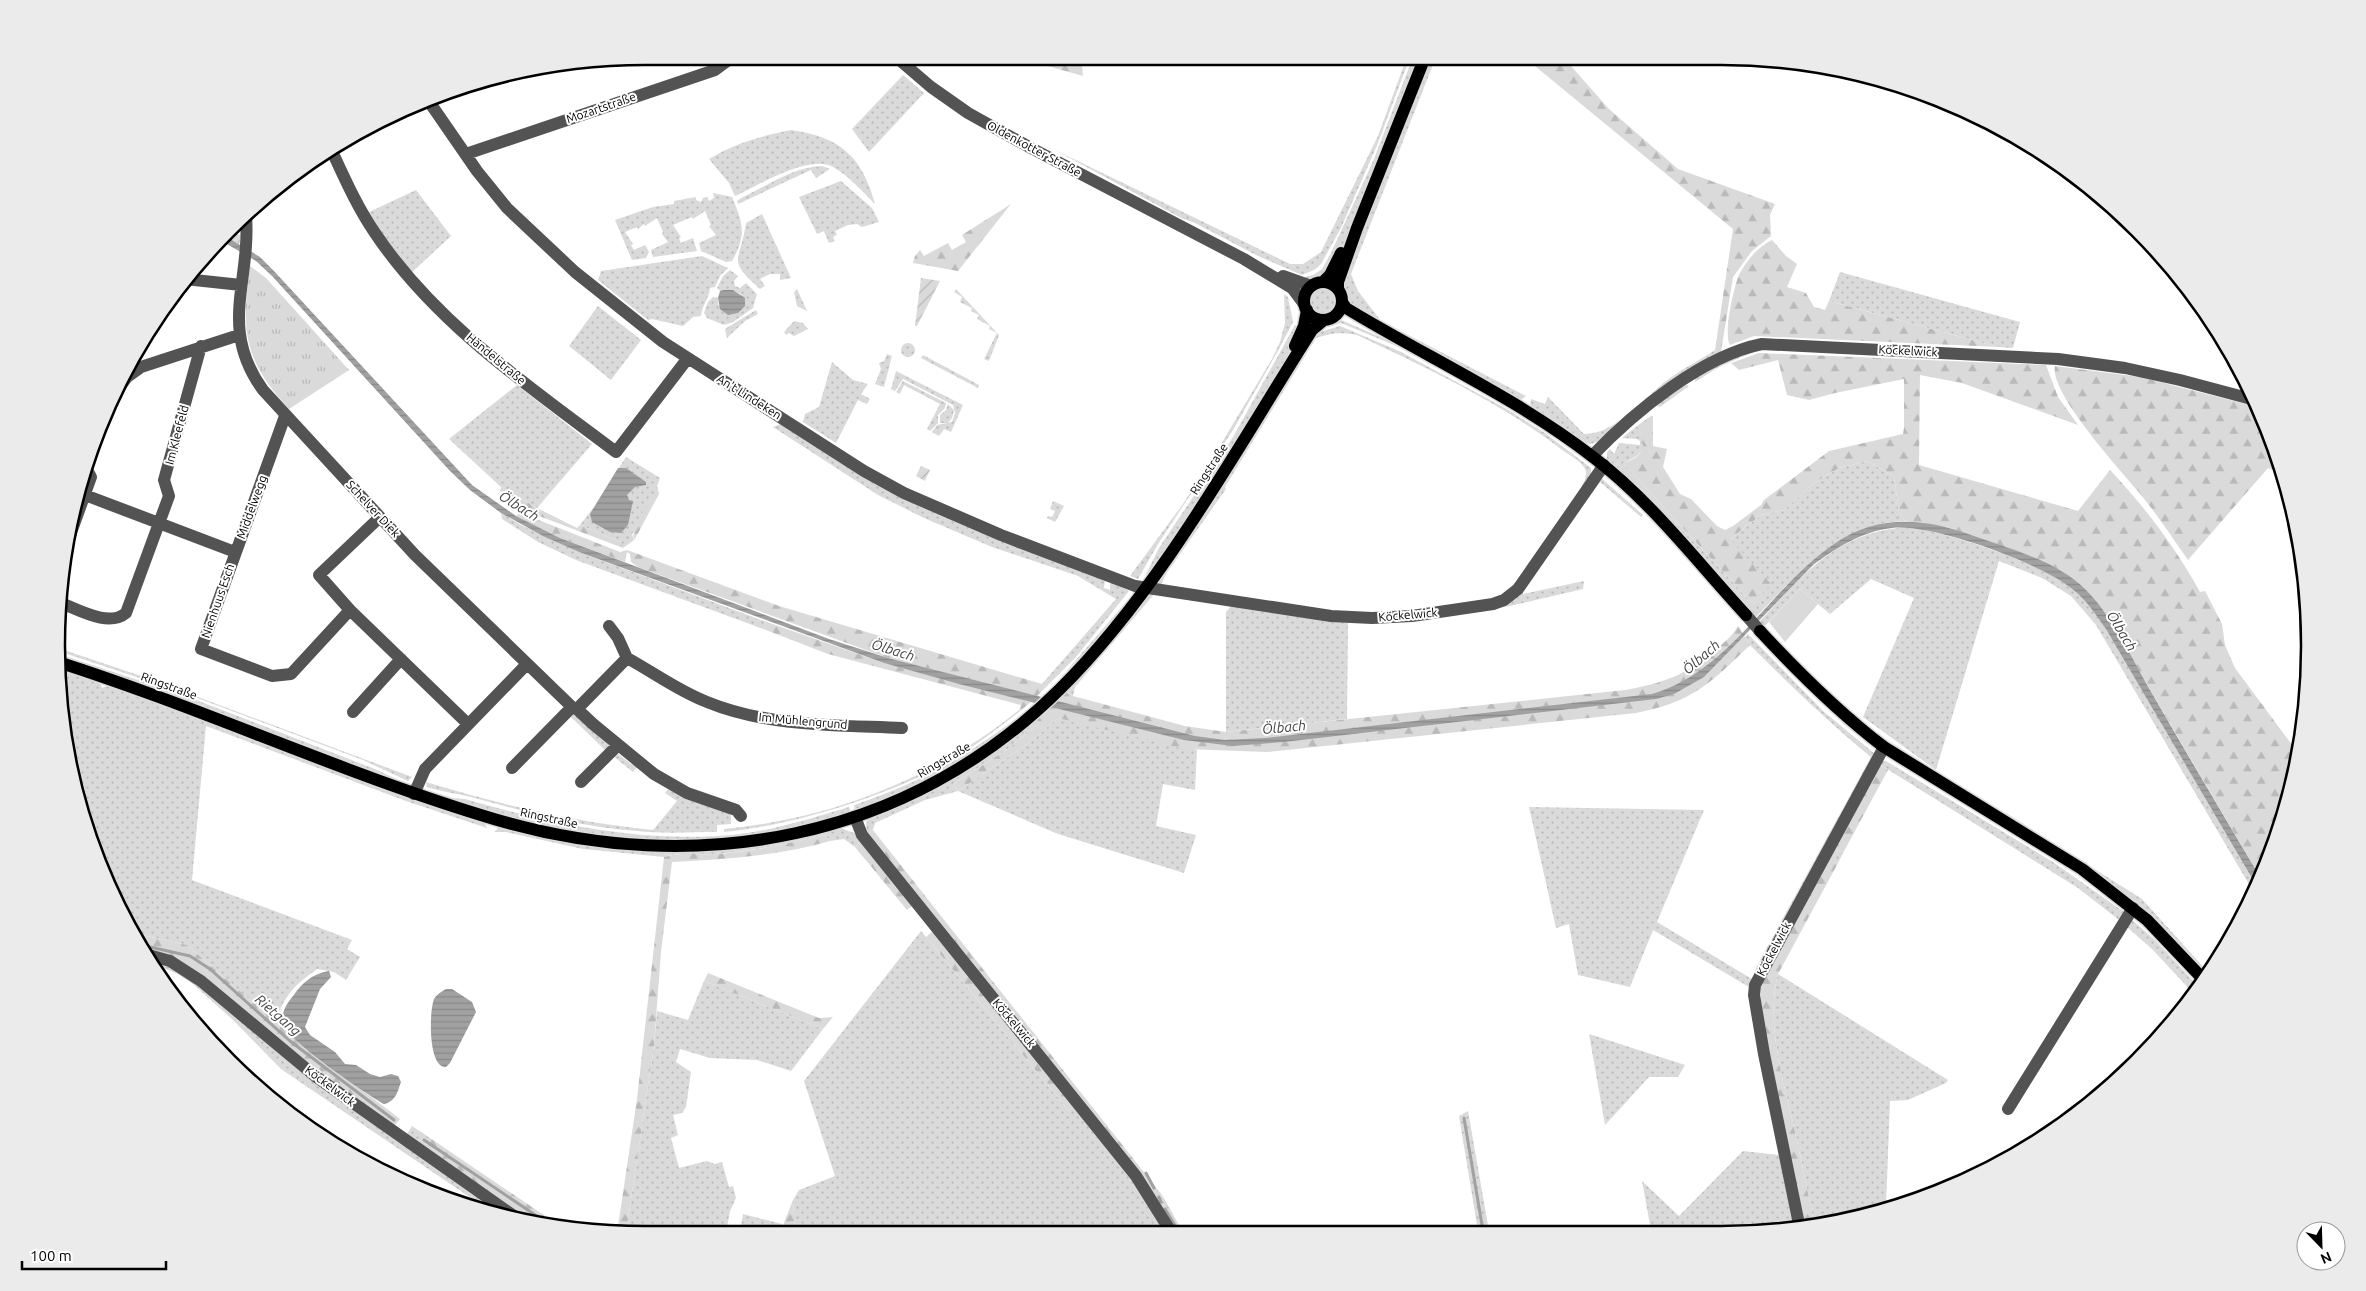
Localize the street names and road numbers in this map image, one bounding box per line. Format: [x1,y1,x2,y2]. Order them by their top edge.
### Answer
street label: Mozartstraße [564,90,637,126]
street label: Oldenkotter Straße [985,118,1084,179]
street label: Händelstraße [464,330,528,387]
street label: Köckelwick [1878,342,1938,359]
street label: An't Lindeken [715,372,784,422]
street label: Im Kleefeld [162,404,191,466]
street label: Ringstraße [1187,441,1230,497]
street label: Middelwegg [234,473,269,540]
street label: Schelver Diek [344,478,403,540]
street label: Nienhuus Esch [199,562,236,640]
street label: Köckelwick [1378,605,1438,624]
street label: Ringstraße [139,669,199,702]
street label: Im Mühlengrund [758,710,848,731]
street label: Ringstraße [915,739,972,780]
street label: Ringstraße [519,805,579,830]
street label: Köckelwick [1754,920,1793,978]
street label: Köckelwick [990,996,1038,1050]
street label: Köckelwick [303,1063,358,1109]

